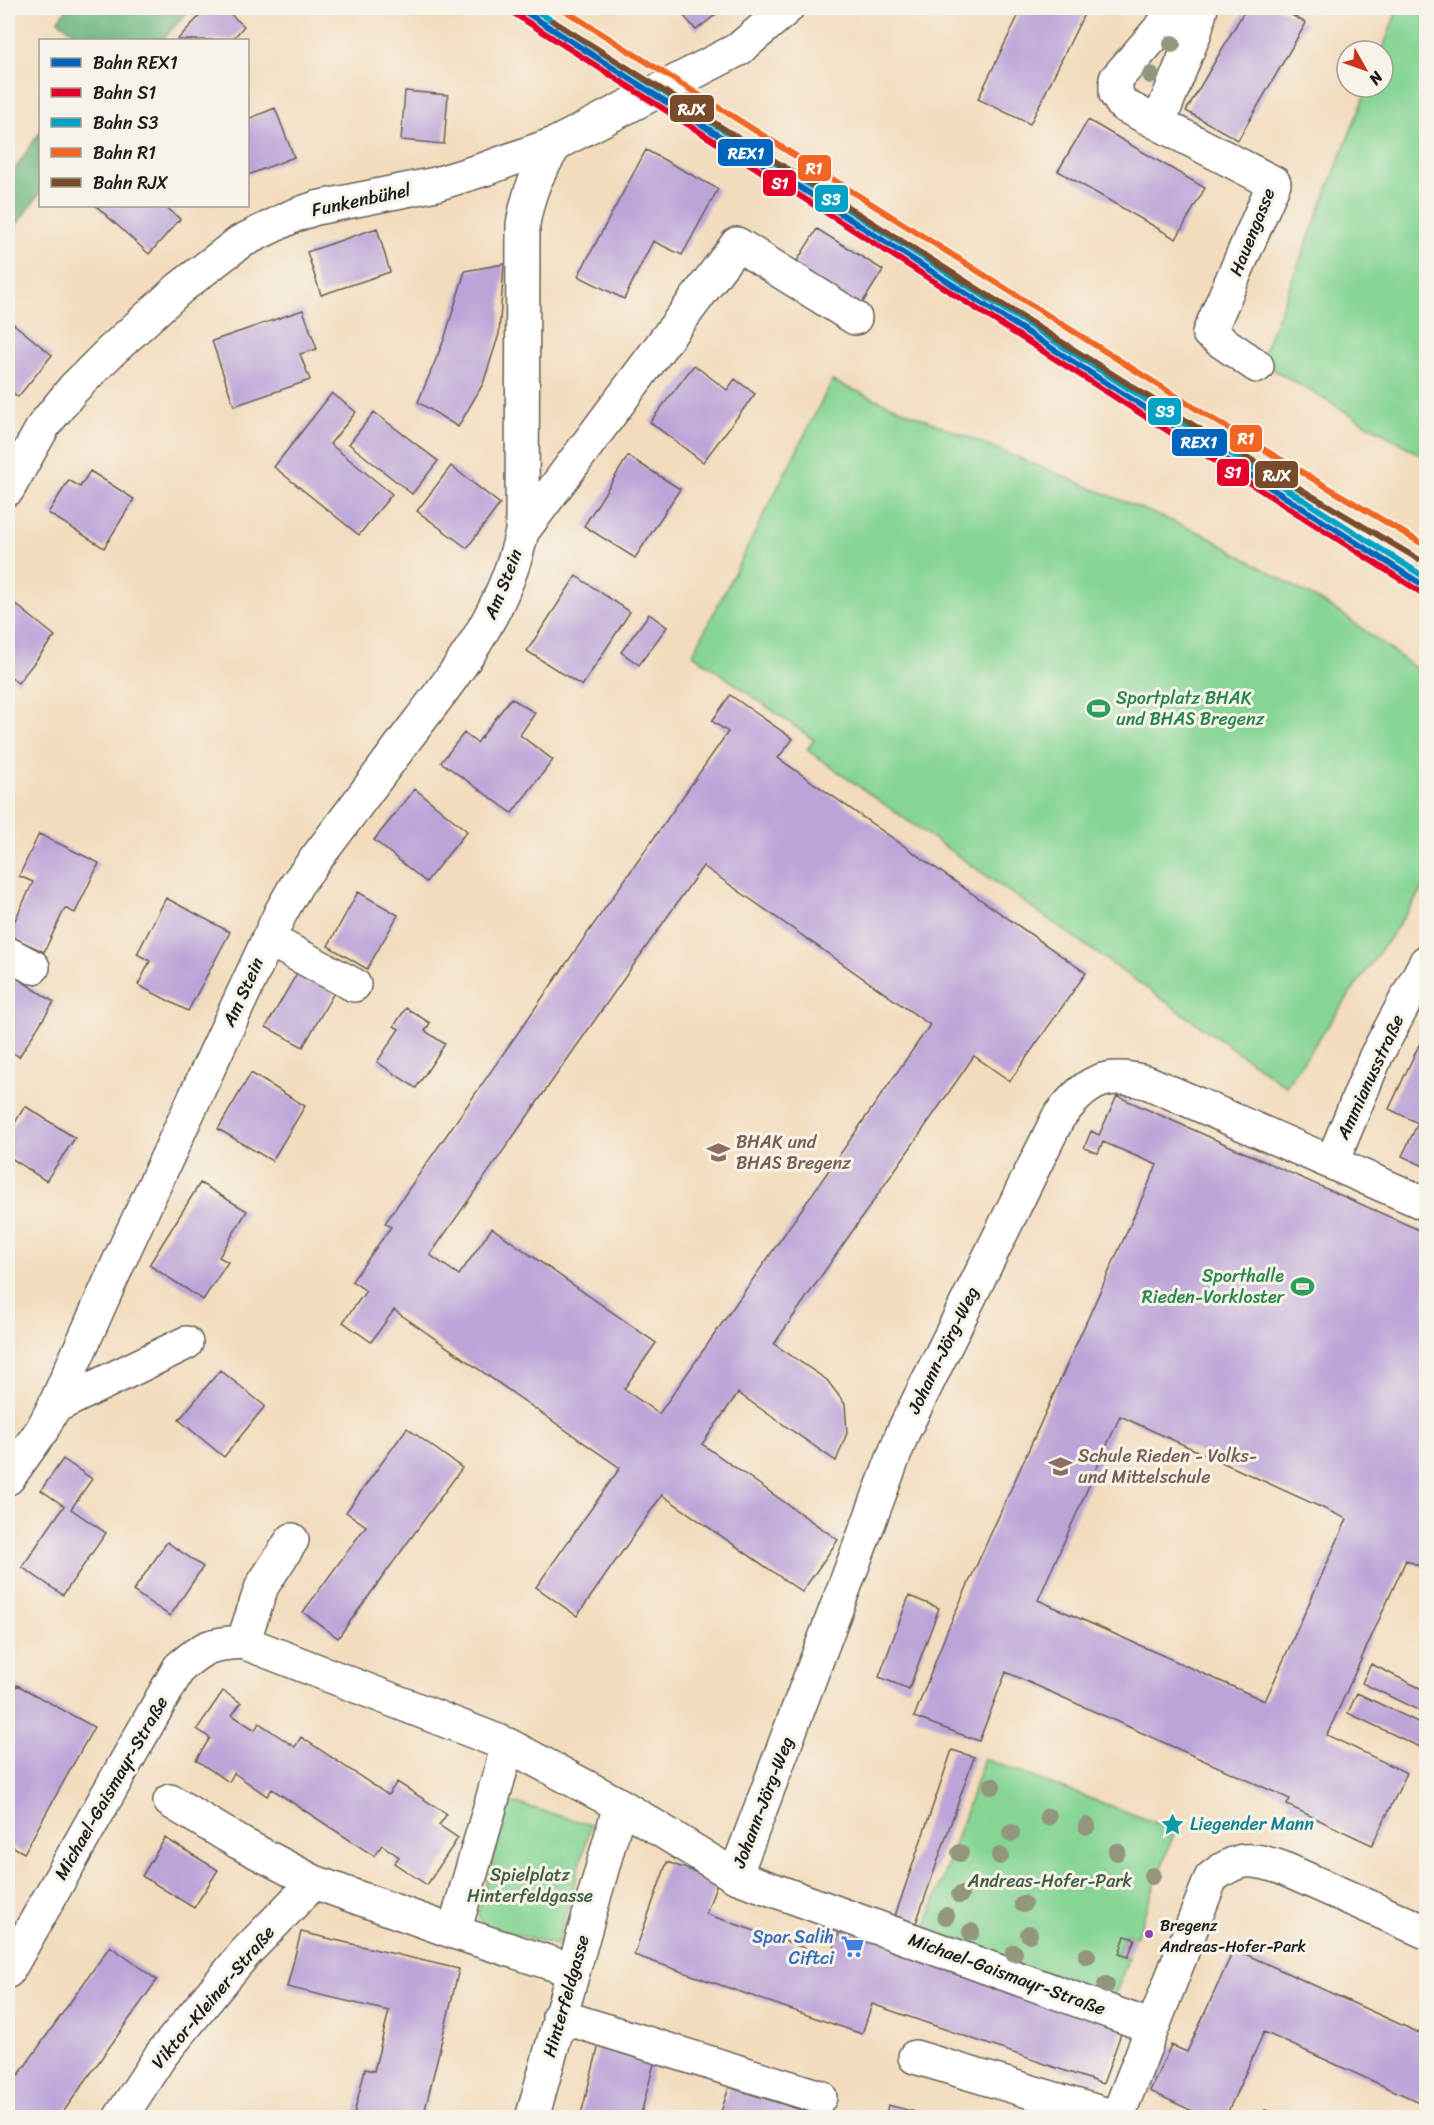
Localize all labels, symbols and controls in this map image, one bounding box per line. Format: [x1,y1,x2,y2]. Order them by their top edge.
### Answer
legend [39,39,249,207]
north arrow [1335,39,1395,99]
text: Bahn REX1 [93,47,178,79]
text: N [1361,64,1391,93]
text: Bahn S1 [93,77,157,109]
line badge: RJX [669,94,715,123]
text: RJX [677,95,706,124]
text: Bahn S3 [93,107,159,139]
text: Bahn R1 [93,137,156,169]
line badge: REX1 [717,138,774,167]
text: REX1 [727,139,764,168]
line badge: R1 [797,154,832,182]
text: R1 [805,154,822,183]
text: Bahn RJX [93,167,169,199]
line badge: S1 [762,169,797,197]
text: S1 [771,169,789,198]
street label: Funkenbühel [309,174,414,226]
street label: Hauengasse [1220,183,1284,281]
line badge: S3 [814,184,849,213]
text: S3 [821,185,841,214]
line badge: S3 [1147,397,1182,426]
text: S3 [1155,397,1175,426]
line badge: R1 [1229,424,1263,453]
text: R1 [1237,424,1254,453]
line badge: REX1 [1171,428,1228,457]
text: REX1 [1180,428,1217,457]
line badge: S1 [1216,458,1250,487]
text: S1 [1224,458,1242,487]
line badge: RJX [1254,460,1299,489]
text: RJX [1262,461,1291,490]
street label: Am Stein [474,544,532,625]
place label: Sportplatz BHAK und BHAS Bregenz [1116,682,1265,735]
sports icon: Sportplatz BHAK und BHAS Bregenz [1085,695,1111,721]
street label: Am Stein [213,952,273,1033]
street label: Ammianusstraße [1327,1009,1413,1146]
place label: BHAK und BHAS Bregenz [736,1126,851,1179]
school or university icon: BHAK und BHAS Bregenz [705,1139,731,1165]
place label: Sporthalle Rieden-Vorkloster [1142,1260,1286,1313]
sports icon: Sporthalle Rieden-Vorkloster [1289,1273,1315,1299]
street label: Johann-Jörg-Weg [898,1281,988,1420]
place label: Schule Rieden - Volks- und Mittelschule [1078,1440,1257,1493]
school or university icon: Schule Rieden - Volks- und Mittelschule [1047,1453,1073,1479]
street label: Michael-Gaismayr-Straße [45,1690,177,1886]
street label: Johann-Jörg-Weg [723,1731,803,1873]
place label: Liegender Mann [1190,1808,1314,1840]
place icon: Liegender Mann [1159,1811,1185,1837]
park label: Spielplatz Hinterfeldgasse [467,1859,593,1912]
park label: Andreas-Hofer-Park [967,1865,1133,1897]
place label: Bregenz Andreas-Hofer-Park [1159,1911,1307,1961]
street label: Viktor-Kleiner-Straße [143,1918,283,2076]
place label: Spar Salih Ciftci [752,1921,835,1974]
street label: Michael-Gaismayr-Straße [904,1923,1110,2025]
marker: Bregenz Andreas-Hofer-Park [1143,1928,1155,1940]
street label: Hinterfeldgasse [533,1931,599,2061]
supermarket icon: Spar Salih Ciftci [839,1934,865,1960]

